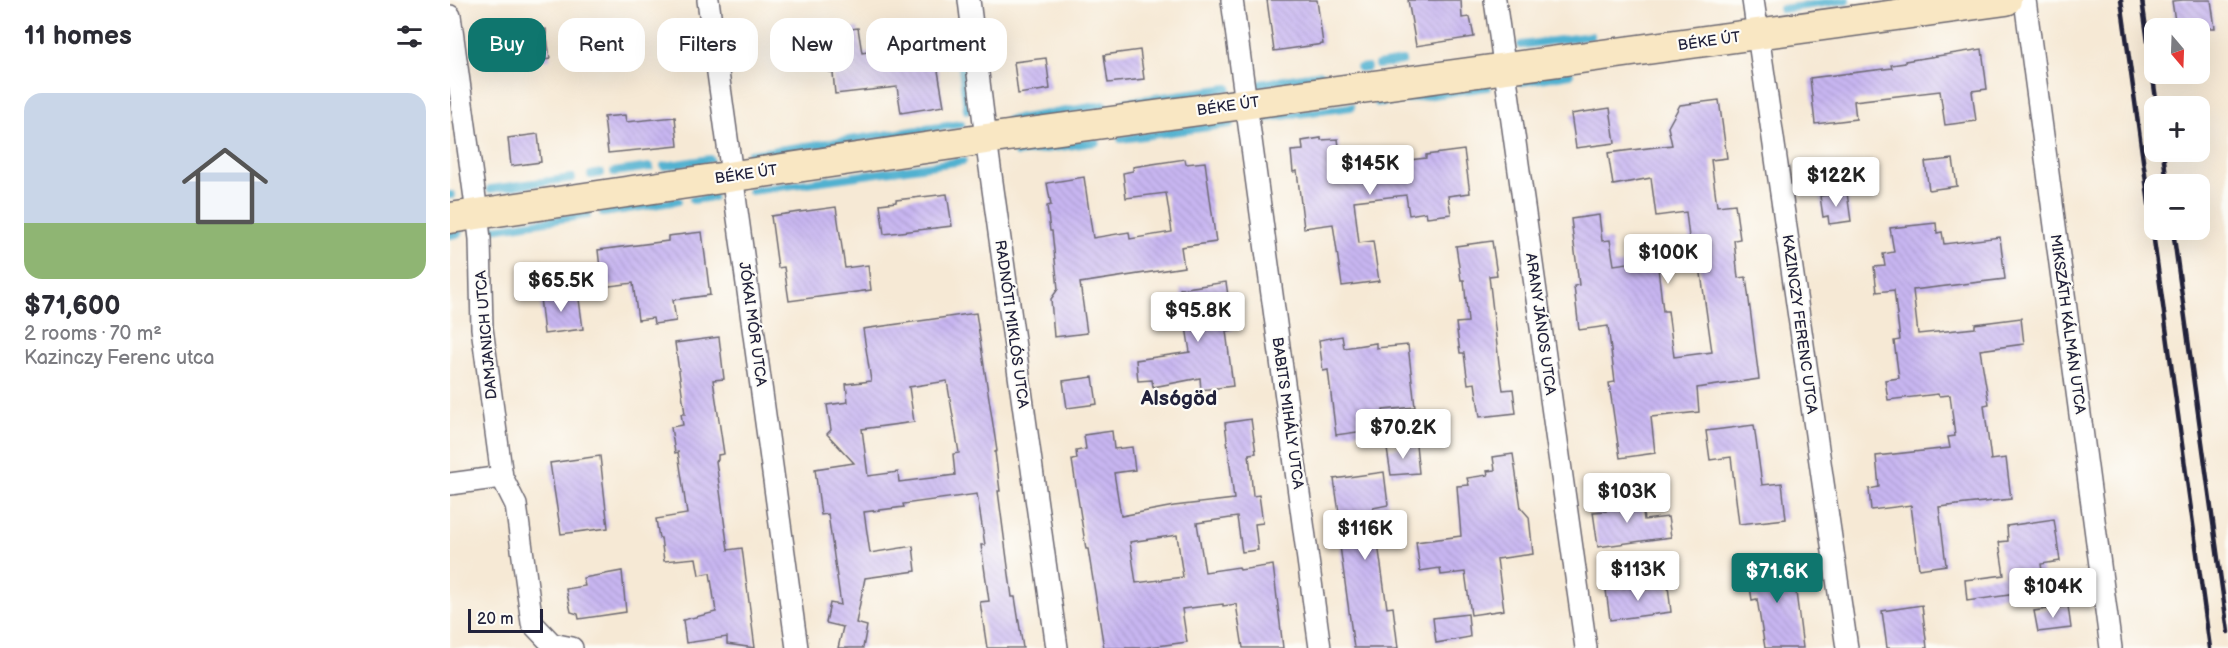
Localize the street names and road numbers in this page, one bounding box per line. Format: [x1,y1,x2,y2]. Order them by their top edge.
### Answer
street label: BÉKE ÚT [1677,28,1742,55]
street label: BÉKE ÚT [1196,93,1261,120]
street label: BÉKE ÚT [714,161,779,188]
street label: KAZINCZY FERENC UTCA [1778,233,1822,416]
street label: MIKSZÁTH KÁLMÁN UTCA [2045,233,2090,416]
street label: RADNÓTI MIKLÓS UTCA [990,239,1033,410]
street label: ARANY JÁNOS UTCA [1521,252,1560,397]
street label: JÓKAI MÓR UTCA [734,261,771,388]
street label: DAMJANICH UTCA [471,269,502,400]
street label: BABITS MIHÁLY UTCA [1267,336,1308,491]

